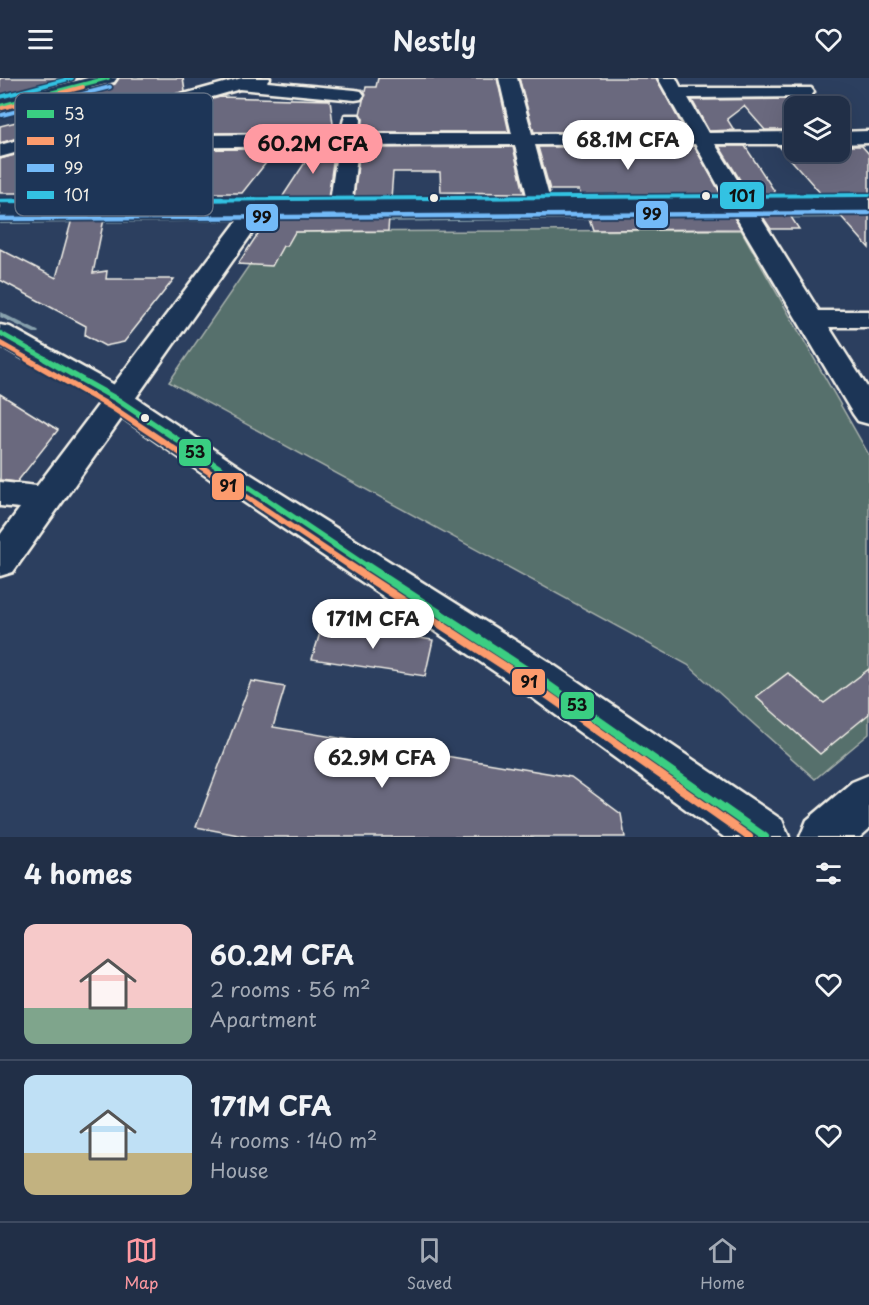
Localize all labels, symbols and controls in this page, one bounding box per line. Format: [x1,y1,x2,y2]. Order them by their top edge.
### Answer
text: Nestly [393,19,476,60]
icon: menu [24,23,57,56]
icon: heart [812,23,845,56]
legend [15,93,213,216]
map controls [784,96,850,162]
button: layers [784,96,850,162]
text: 53 [64,101,85,125]
pin: 68.1M CFA [559,120,697,171]
pin: 60.2M CFA [244,124,382,175]
text: 68.1M CFA [576,124,680,154]
text: 91 [64,128,81,152]
text: 60.2M CFA [258,128,368,158]
text: 99 [64,155,83,179]
line badge: 101 [719,181,765,210]
text: 101 [64,182,89,206]
text: 101 [729,183,755,207]
unlabelled marker [700,190,712,202]
unlabelled marker [428,192,440,204]
line badge: 99 [635,200,669,229]
text: 99 [642,201,662,225]
line badge: 99 [245,203,279,232]
text: 99 [252,204,272,228]
unlabelled marker [139,412,151,424]
line badge: 53 [178,438,212,467]
text: 53 [185,439,205,463]
line badge: 91 [211,472,245,501]
text: 91 [219,473,237,497]
pin: 171M CFA [311,599,435,650]
text: 171M CFA [326,603,420,633]
line badge: 91 [511,668,546,696]
text: 91 [520,669,538,693]
line badge: 53 [560,691,595,720]
text: 53 [567,692,587,716]
pin: 62.9M CFA [313,738,451,789]
text: 62.9M CFA [328,742,436,772]
text: 4 homes [24,854,132,893]
icon: filters [812,857,845,890]
text: 60.2M CFA [210,935,354,974]
icon: home [72,948,144,1020]
icon: heart [812,968,845,1001]
text: 2 rooms · 56 m² [210,974,371,1004]
text: Apartment [210,1004,317,1034]
text: 171M CFA [210,1086,332,1125]
icon: home [72,1099,144,1171]
icon: heart [812,1119,845,1152]
text: 4 rooms · 140 m² [210,1125,377,1155]
text: House [210,1155,269,1185]
tab: Map [124,1234,158,1294]
tab: Saved [407,1234,452,1294]
tab: Home [700,1234,745,1294]

